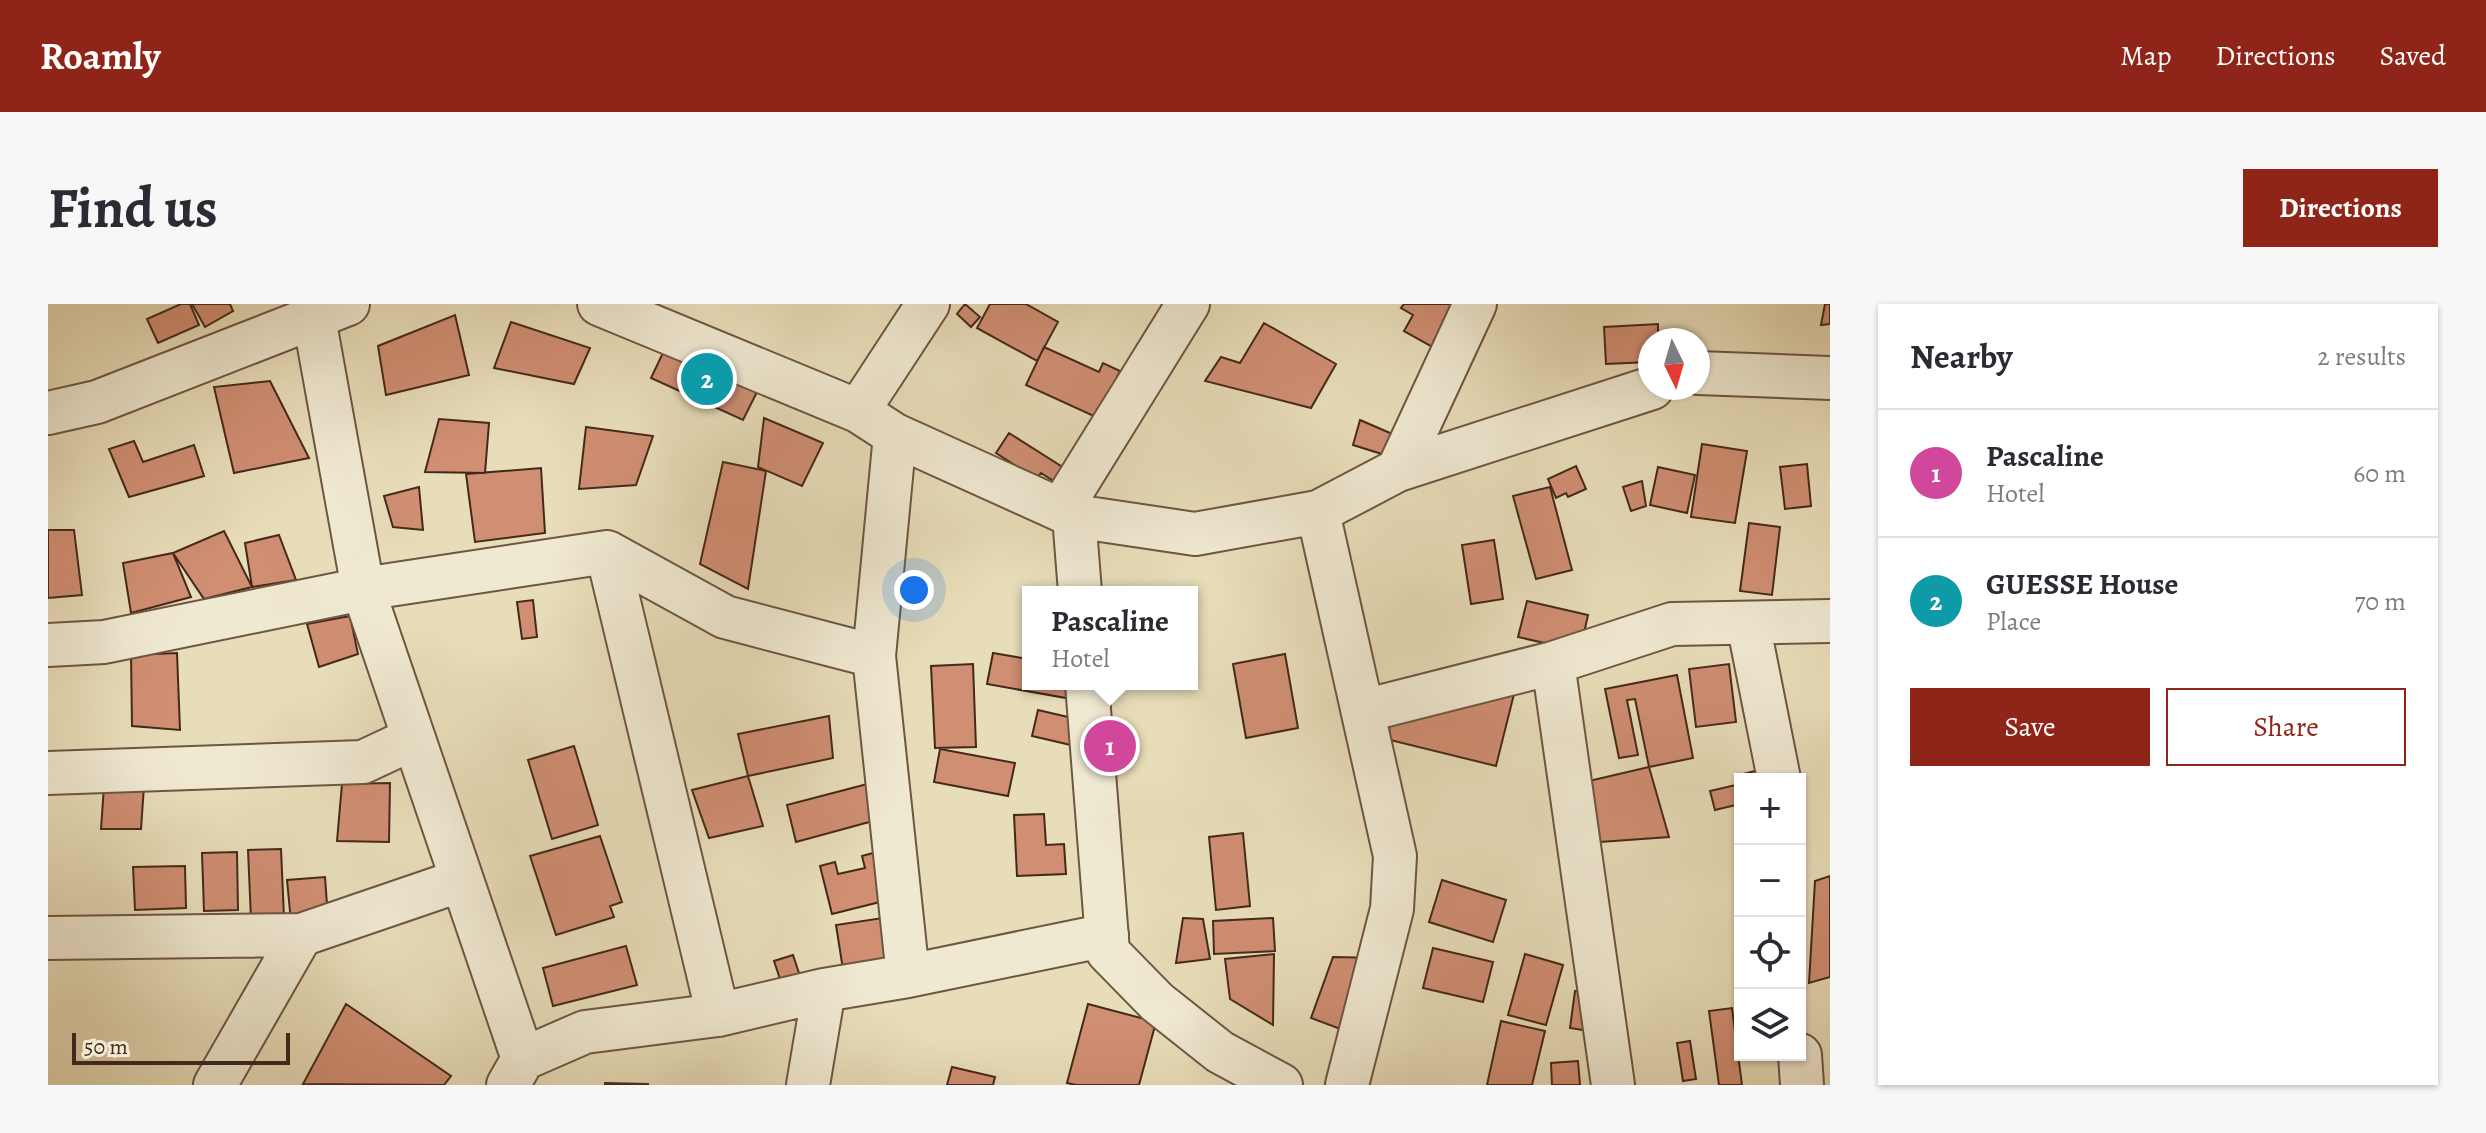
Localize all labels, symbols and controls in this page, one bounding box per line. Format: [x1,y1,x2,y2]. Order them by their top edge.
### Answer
text: Roamly [40,30,161,82]
text: Map [2120,37,2171,75]
text: Directions [2215,37,2336,75]
text: Saved [2380,37,2446,75]
button: Directions [2243,169,2438,247]
text: Find us [48,170,218,246]
north arrow [1638,328,1710,400]
text: Nearby [1910,333,2013,380]
text: 2 results [2317,339,2406,374]
pin: 2 [681,349,733,409]
text: Pascaline [1986,436,2104,476]
text: 1 [1931,456,1941,491]
text: 60 m [2353,456,2406,491]
text: Hotel [1986,476,2045,511]
text: GUESSE House [1986,564,2178,604]
your location [894,570,934,610]
text: 2 [1930,584,1942,619]
text: 70 m [2354,584,2406,619]
popup [1022,586,1198,690]
text: Pascaline [1051,601,1169,641]
text: Place [1986,604,2041,639]
text: Hotel [1051,641,1110,676]
button: Save [1910,688,2150,766]
button: Share [2166,688,2406,766]
pin: 1 [1084,716,1136,776]
map controls [1734,773,1806,1061]
button: + [1734,773,1806,845]
button: − [1734,845,1806,917]
button: locate [1734,917,1806,989]
button: layers [1734,989,1806,1061]
scale bar [72,1029,290,1065]
text: 50 m [84,1032,128,1062]

